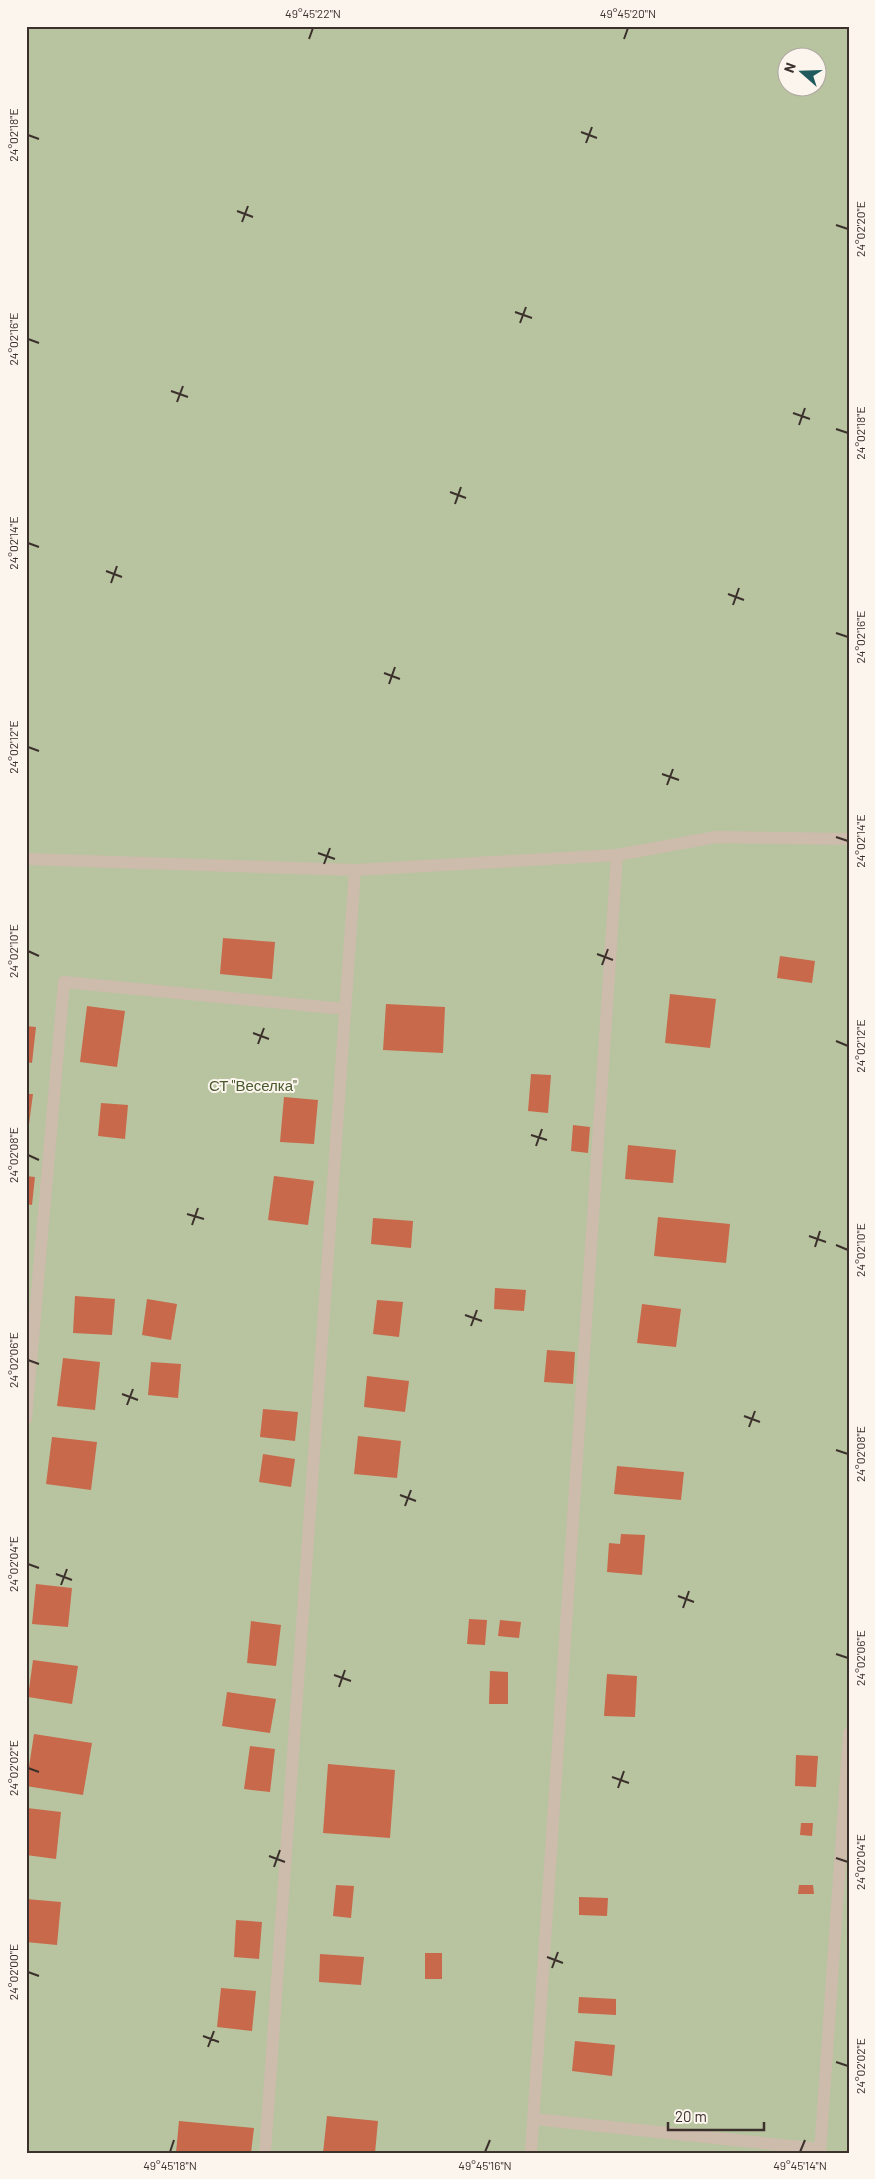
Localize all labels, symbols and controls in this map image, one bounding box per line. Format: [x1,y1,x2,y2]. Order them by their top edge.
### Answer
text: 49°45'22"N [285,6,341,20]
text: 49°45'20"N [600,6,656,20]
north arrow [778,48,828,98]
text: N [780,60,799,75]
text: 24°02'18"E [6,108,20,162]
text: 24°02'20"E [853,201,867,257]
text: 24°02'16"E [6,312,20,366]
text: 24°02'18"E [853,406,867,460]
text: 24°02'14"E [6,516,20,570]
text: 24°02'16"E [853,610,867,664]
text: 24°02'12"E [6,720,20,774]
text: 24°02'14"E [853,814,867,868]
text: 24°02'10"E [6,924,20,978]
text: 24°02'12"E [853,1019,867,1073]
park label: СТ "Веселка" [209,1076,297,1094]
text: 24°02'08"E [6,1127,20,1183]
text: 24°02'10"E [853,1223,867,1277]
text: 24°02'06"E [6,1332,20,1388]
text: 24°02'08"E [853,1426,867,1482]
text: 24°02'04"E [6,1536,20,1592]
text: 24°02'06"E [853,1630,867,1686]
text: 24°02'02"E [6,1740,20,1796]
text: 24°02'04"E [853,1834,867,1890]
text: 24°02'00"E [6,1944,20,2000]
text: 24°02'02"E [853,2038,867,2094]
scale bar [668,2099,764,2131]
text: 20 m [675,2107,707,2125]
text: 49°45'18"N [143,2158,197,2172]
text: 49°45'16"N [458,2158,512,2172]
text: 49°45'14"N [773,2158,827,2172]

